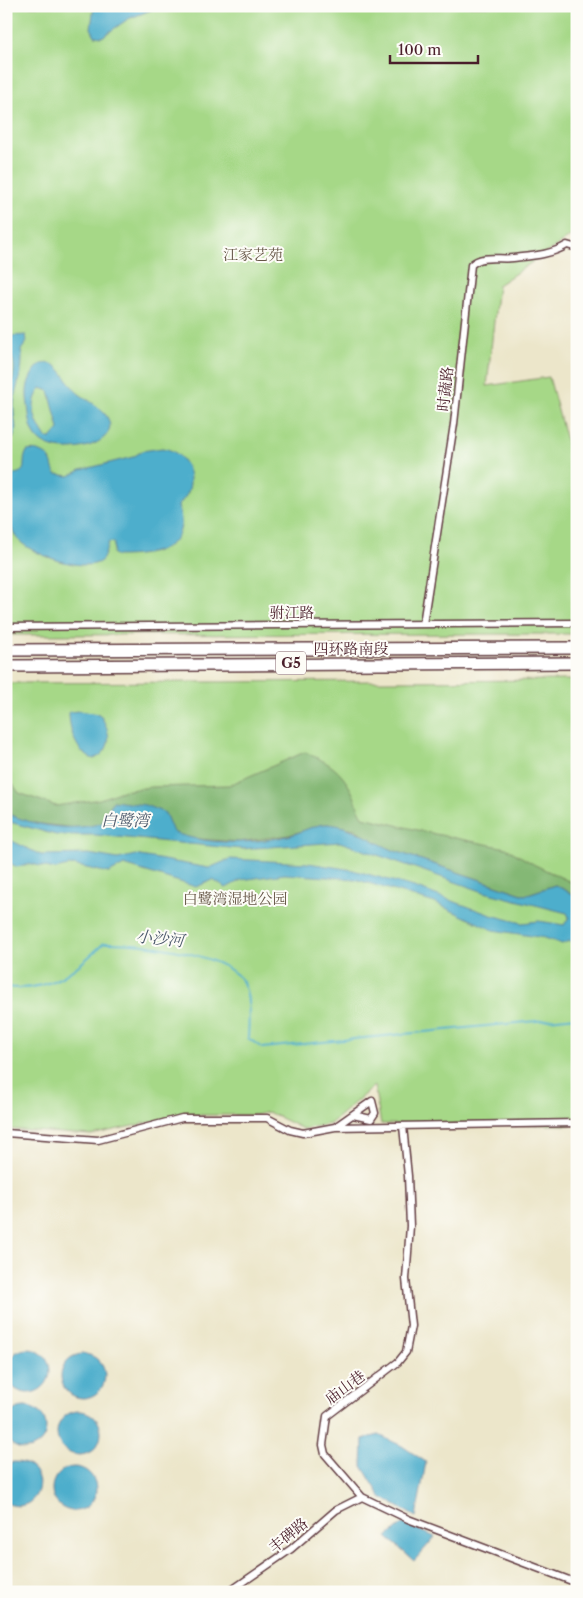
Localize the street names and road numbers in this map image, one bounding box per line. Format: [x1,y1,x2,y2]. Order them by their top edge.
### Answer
street label: 时蔬路 [433,366,457,412]
street label: 驸江路 [269,603,315,622]
street label: 四环路南段 [313,639,389,658]
road number: G5 [276,651,306,674]
street label: 庙山巷 [321,1366,369,1408]
street label: 丰碑路 [265,1513,311,1557]

